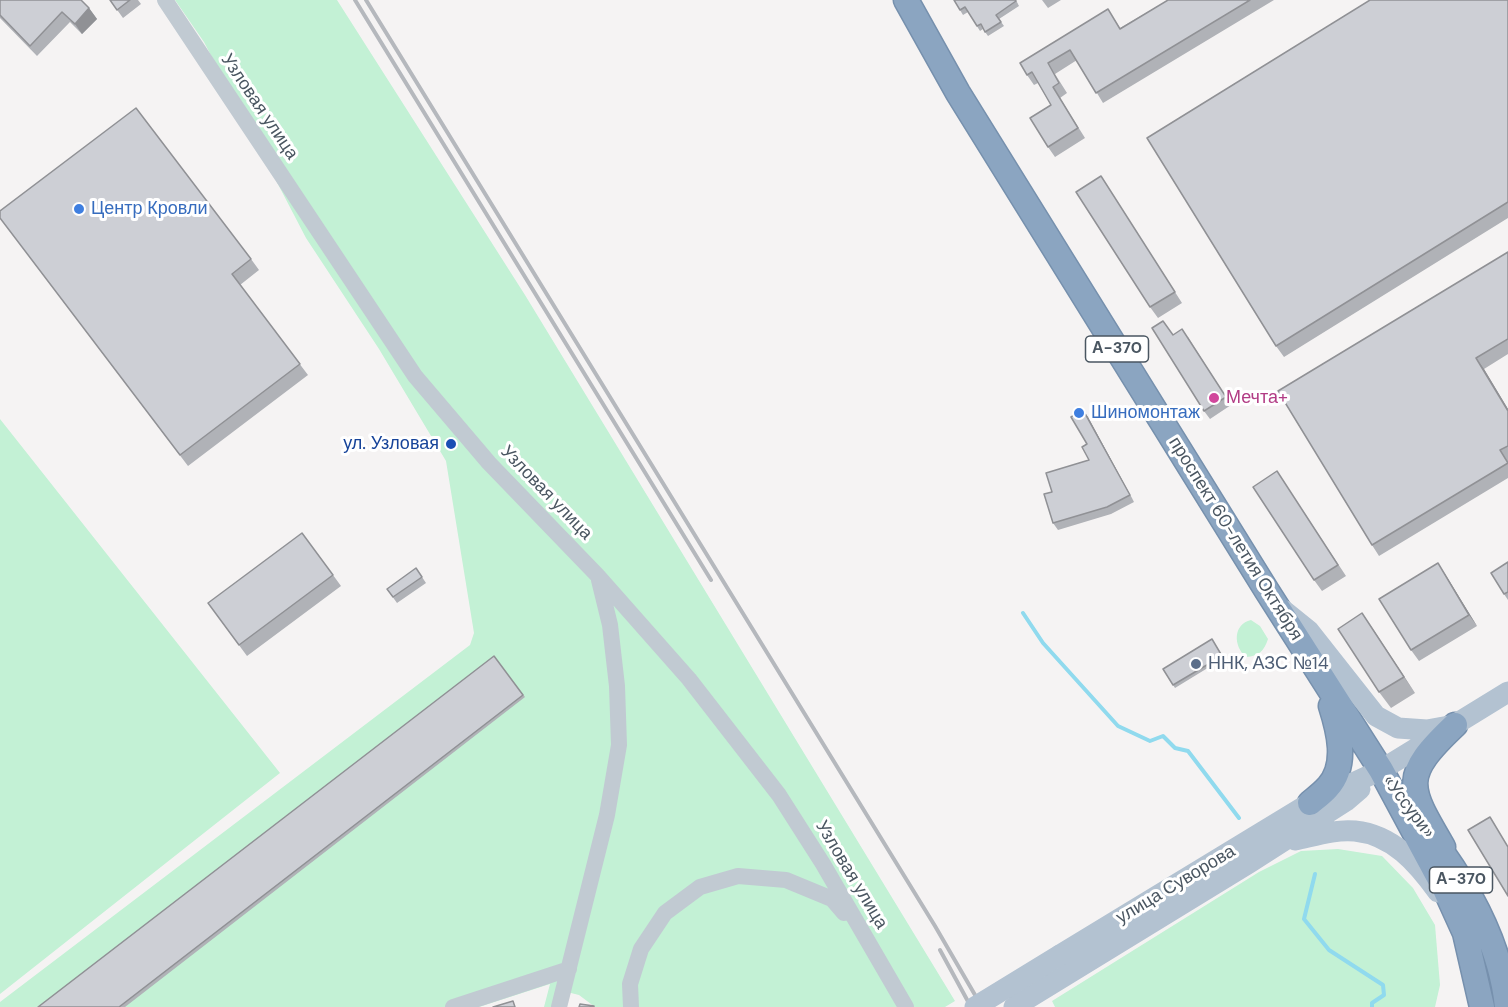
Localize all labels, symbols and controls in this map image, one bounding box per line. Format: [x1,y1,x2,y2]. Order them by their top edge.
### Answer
street label: Узловая улица [216,50,302,164]
place label: Центр Кровли [91,198,208,220]
marker: Центр Кровли [72,202,86,216]
road number: А-370 [1086,336,1148,362]
place label: Мечта+ [1226,387,1288,409]
marker: Мечта+ [1207,391,1221,405]
place label: Шиномонтаж [1091,402,1200,424]
marker: Шиномонтаж [1072,406,1086,420]
place label: ул. Узловая [343,433,439,455]
street label: проспект 60-летия Октября [1163,433,1307,645]
marker: ул. Узловая [444,437,458,451]
street label: Узловая улица [496,441,596,545]
place label: ННК, АЗС №14 [1208,653,1329,675]
marker: ННК, АЗС №14 [1189,657,1203,671]
street label: «Уссури» [1377,771,1439,843]
street label: Узловая улица [810,817,892,933]
street label: улица Суворова [1113,841,1239,929]
road number: А-370 [1430,867,1492,893]

